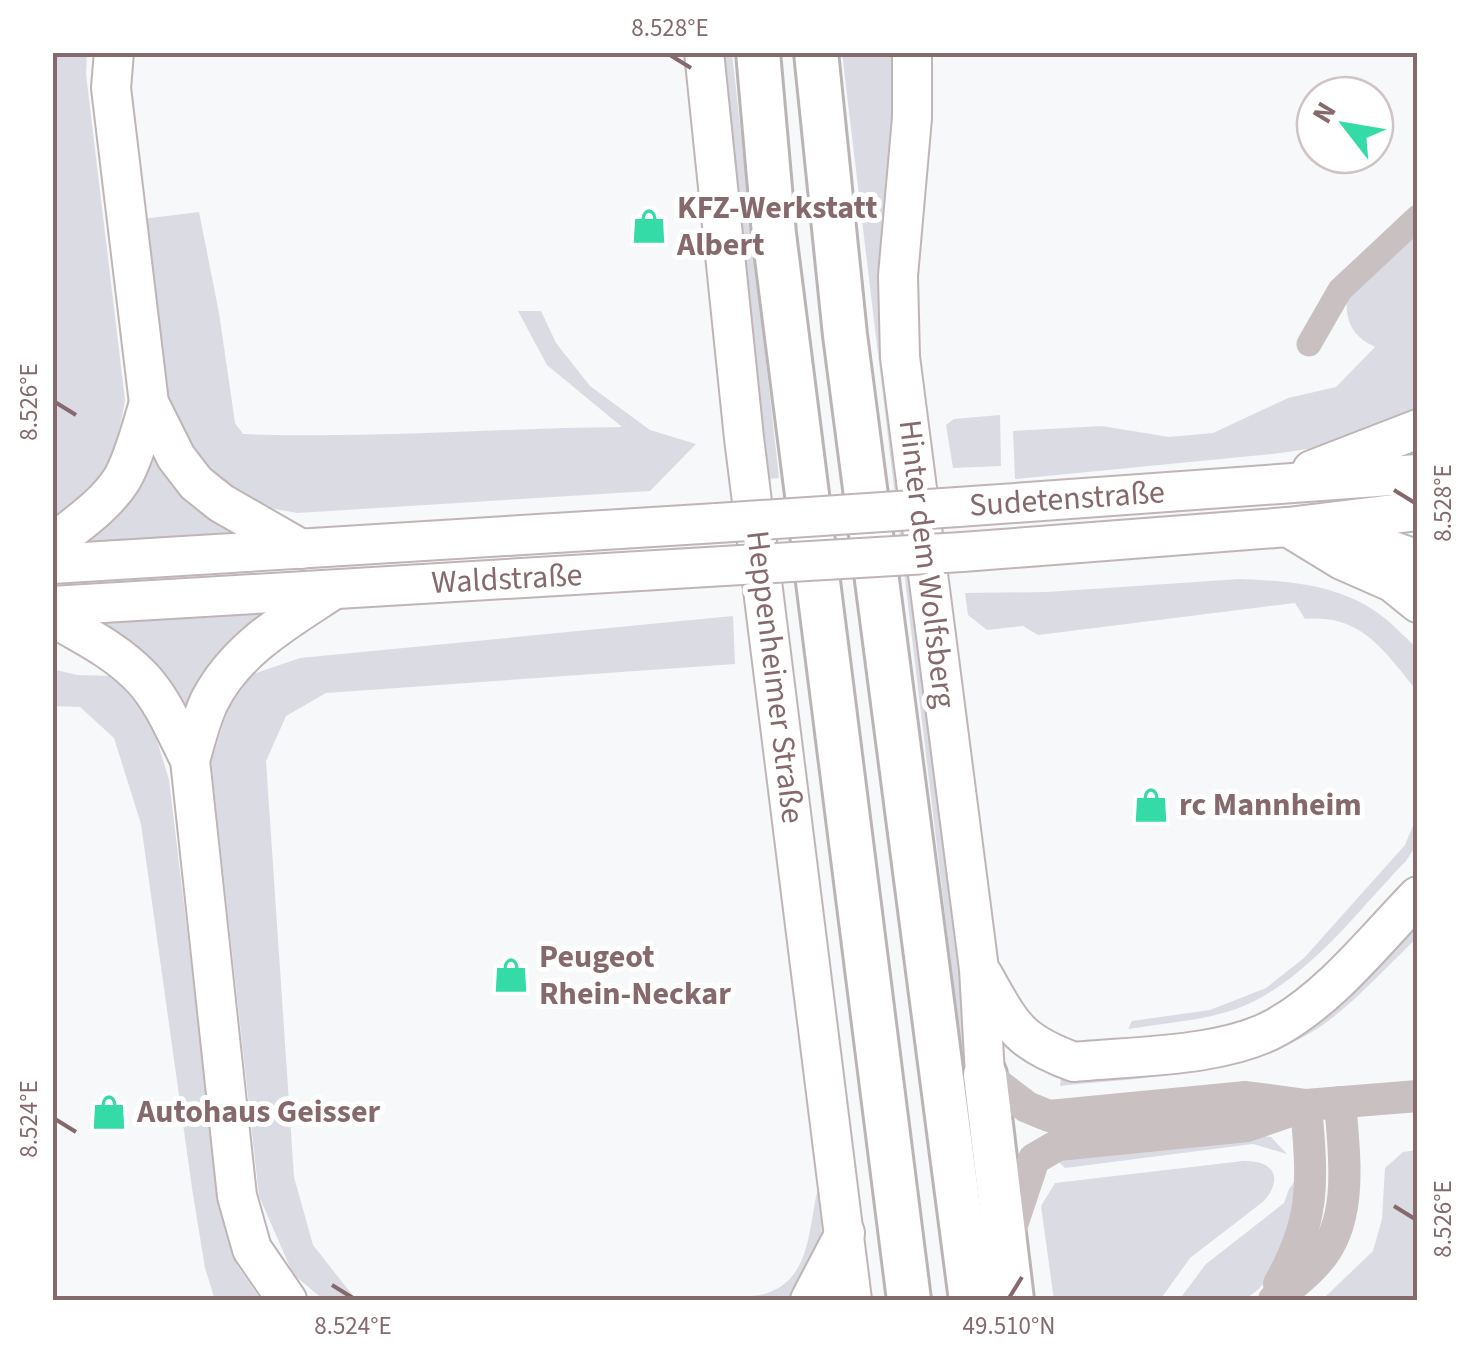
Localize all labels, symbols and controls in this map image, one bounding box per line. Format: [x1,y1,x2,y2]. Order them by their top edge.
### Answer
text: 8.528°E [631,10,709,46]
north arrow [1295,75,1395,175]
text: N [1302,94,1346,131]
place label: KFZ-Werkstatt Albert [676,185,877,268]
shop icon: KFZ-Werkstatt Albert [630,207,668,245]
text: 8.526°E [11,363,47,441]
street label: Hinter dem Wolfsberg [886,417,968,711]
text: 8.528°E [1425,464,1461,542]
street label: Sudetenstraße [968,469,1166,529]
street label: Heppenheimer Straße [734,528,816,826]
street label: Waldstraße [430,552,584,606]
place label: rc Mannheim [1179,782,1362,828]
shop icon: rc Mannheim [1132,786,1170,824]
place label: Peugeot Rhein-Neckar [539,934,731,1017]
shop icon: Peugeot Rhein-Neckar [492,956,530,994]
text: 8.524°E [11,1080,47,1158]
place label: Autohaus Geisser [136,1089,381,1135]
shop icon: Autohaus Geisser [90,1093,128,1131]
text: 8.526°E [1425,1180,1461,1258]
text: 8.524°E [314,1308,392,1344]
text: 49.510°N [963,1308,1055,1344]

